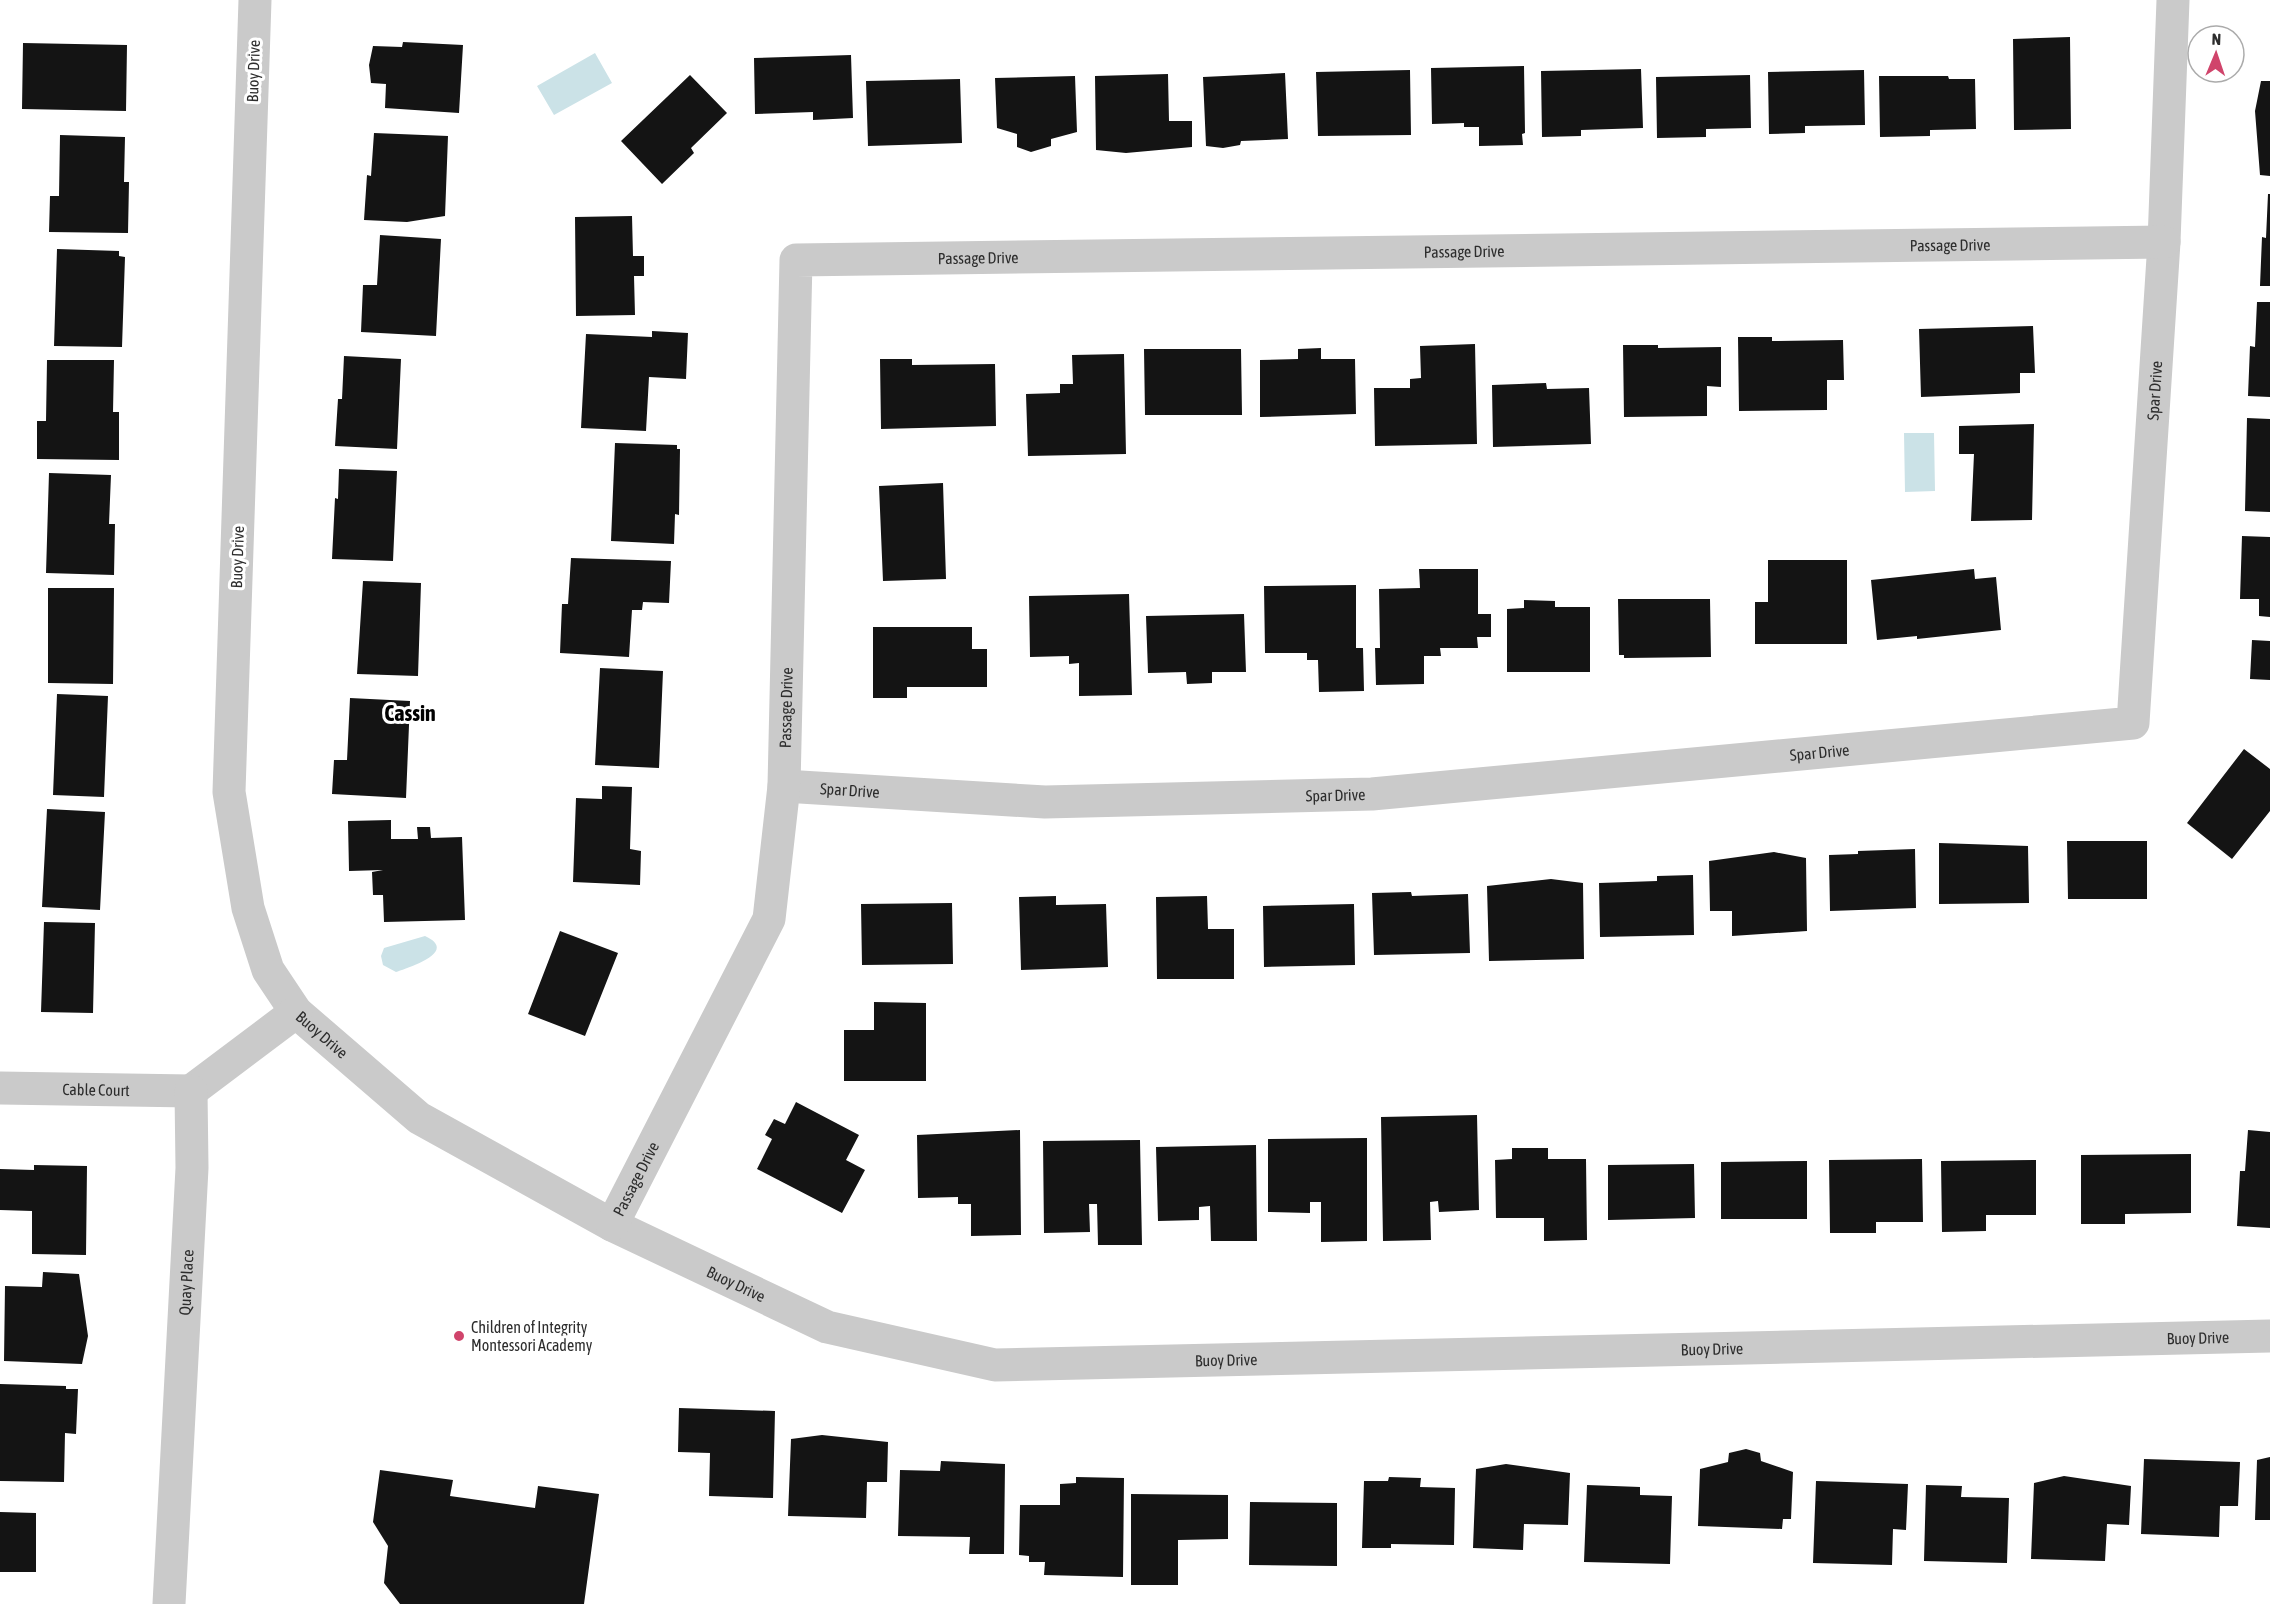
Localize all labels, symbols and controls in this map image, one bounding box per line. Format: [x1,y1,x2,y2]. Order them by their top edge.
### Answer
north arrow [2186,24,2246,84]
text: N [2211,30,2222,48]
street label: Buoy Drive [243,39,264,103]
street label: Passage Drive [1909,235,1991,255]
street label: Passage Drive [1423,242,1505,261]
street label: Passage Drive [938,248,1019,268]
street label: Spar Drive [2144,360,2165,421]
street label: Buoy Drive [227,525,248,589]
street label: Passage Drive [776,667,796,748]
district label: Cassin [384,700,436,726]
street label: Spar Drive [1789,741,1850,764]
street label: Spar Drive [819,779,880,801]
street label: Spar Drive [1305,785,1366,805]
street label: Buoy Drive [292,1007,352,1062]
street label: Cable Court [62,1080,130,1099]
street label: Passage Drive [609,1139,662,1219]
street label: Quay Place [175,1249,197,1316]
street label: Buoy Drive [704,1262,768,1305]
place label: Children of Integrity Montessori Academy [471,1318,593,1355]
street label: Buoy Drive [2166,1328,2229,1348]
marker: Children of Integrity Montessori Academy [452,1329,466,1343]
street label: Buoy Drive [1680,1339,1743,1359]
street label: Buoy Drive [1195,1350,1258,1370]

